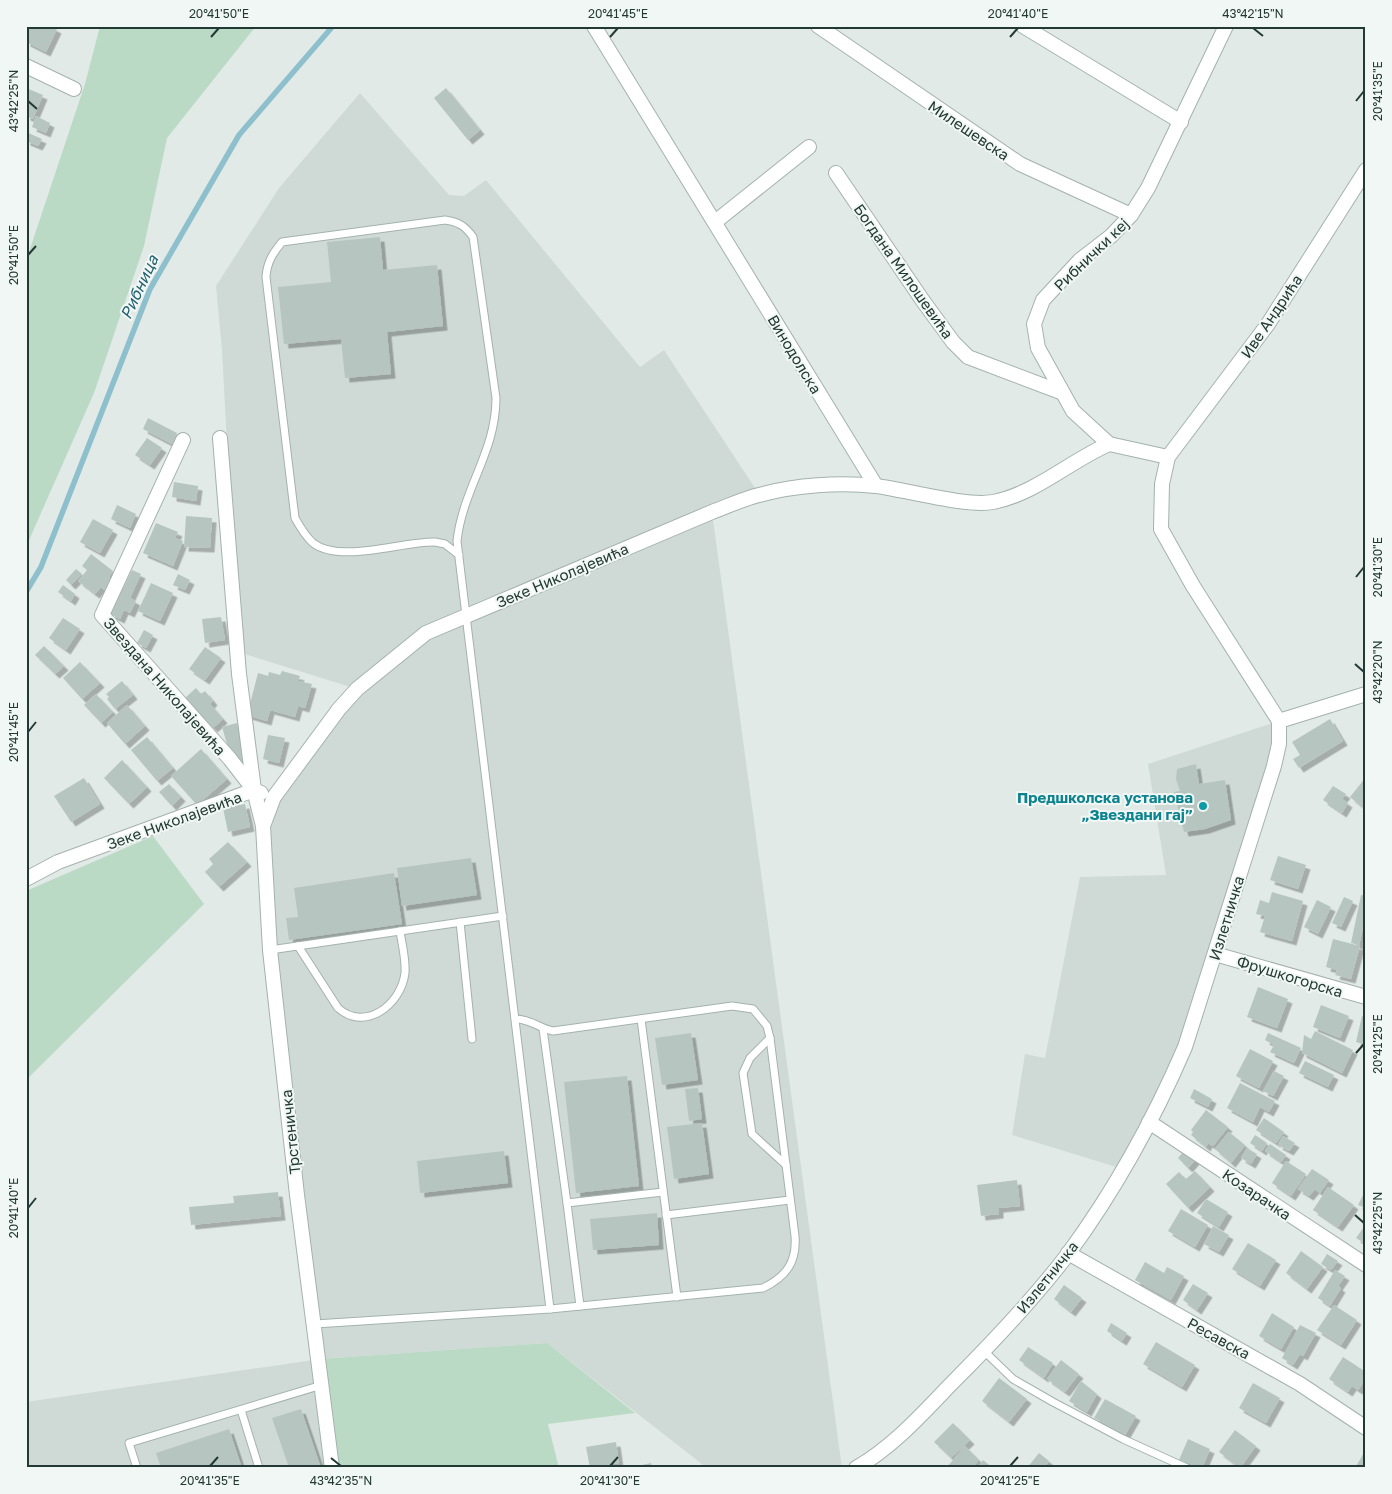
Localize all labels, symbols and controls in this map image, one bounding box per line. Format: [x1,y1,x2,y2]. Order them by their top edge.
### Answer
text: 20°41'50"E [189,6,249,21]
text: 20°41'45"E [588,6,648,21]
text: 20°41'40"E [988,6,1048,21]
text: 43°42'15"N [1222,6,1284,21]
text: 20°41'35"E [1370,61,1385,121]
text: 43°42'25"N [6,70,21,132]
street label: Милешевска [925,96,1013,164]
street label: Богдана Милошевића [851,200,957,342]
street label: Рибнички кеј [1050,214,1132,294]
text: 20°41'50"E [6,225,21,285]
water label: Рибница [115,251,163,322]
street label: Иве Андрића [1236,271,1306,361]
street label: Винодолска [764,311,826,397]
text: 20°41'30"E [1370,537,1385,597]
street label: Зеке Николајевића [493,539,631,611]
street label: Звездана Николајевића [100,613,230,759]
text: 43°42'20"N [1370,640,1385,704]
text: 20°41'45"E [6,702,21,762]
street label: Зеке Николајевића [104,787,244,853]
place label: Предшколска установа „Звездани гај” [1017,788,1193,823]
marker: Предшколска установа „Звездани гај” [1197,800,1209,812]
street label: Излетничка [1205,874,1247,962]
street label: Фрушкогорска [1235,951,1345,1001]
text: 20°41'25"E [1370,1014,1385,1074]
street label: Трстеничка [277,1089,303,1175]
street label: Козарачка [1219,1165,1295,1223]
text: 20°41'40"E [6,1178,21,1238]
text: 43°42'25"N [1370,1192,1385,1254]
street label: Излетничка [1012,1237,1082,1317]
street label: Ресавска [1185,1313,1253,1363]
text: 20°41'35"E [180,1473,240,1488]
text: 43°42'35"N [310,1473,372,1488]
text: 20°41'30"E [580,1473,640,1488]
text: 20°41'25"E [980,1473,1040,1488]

